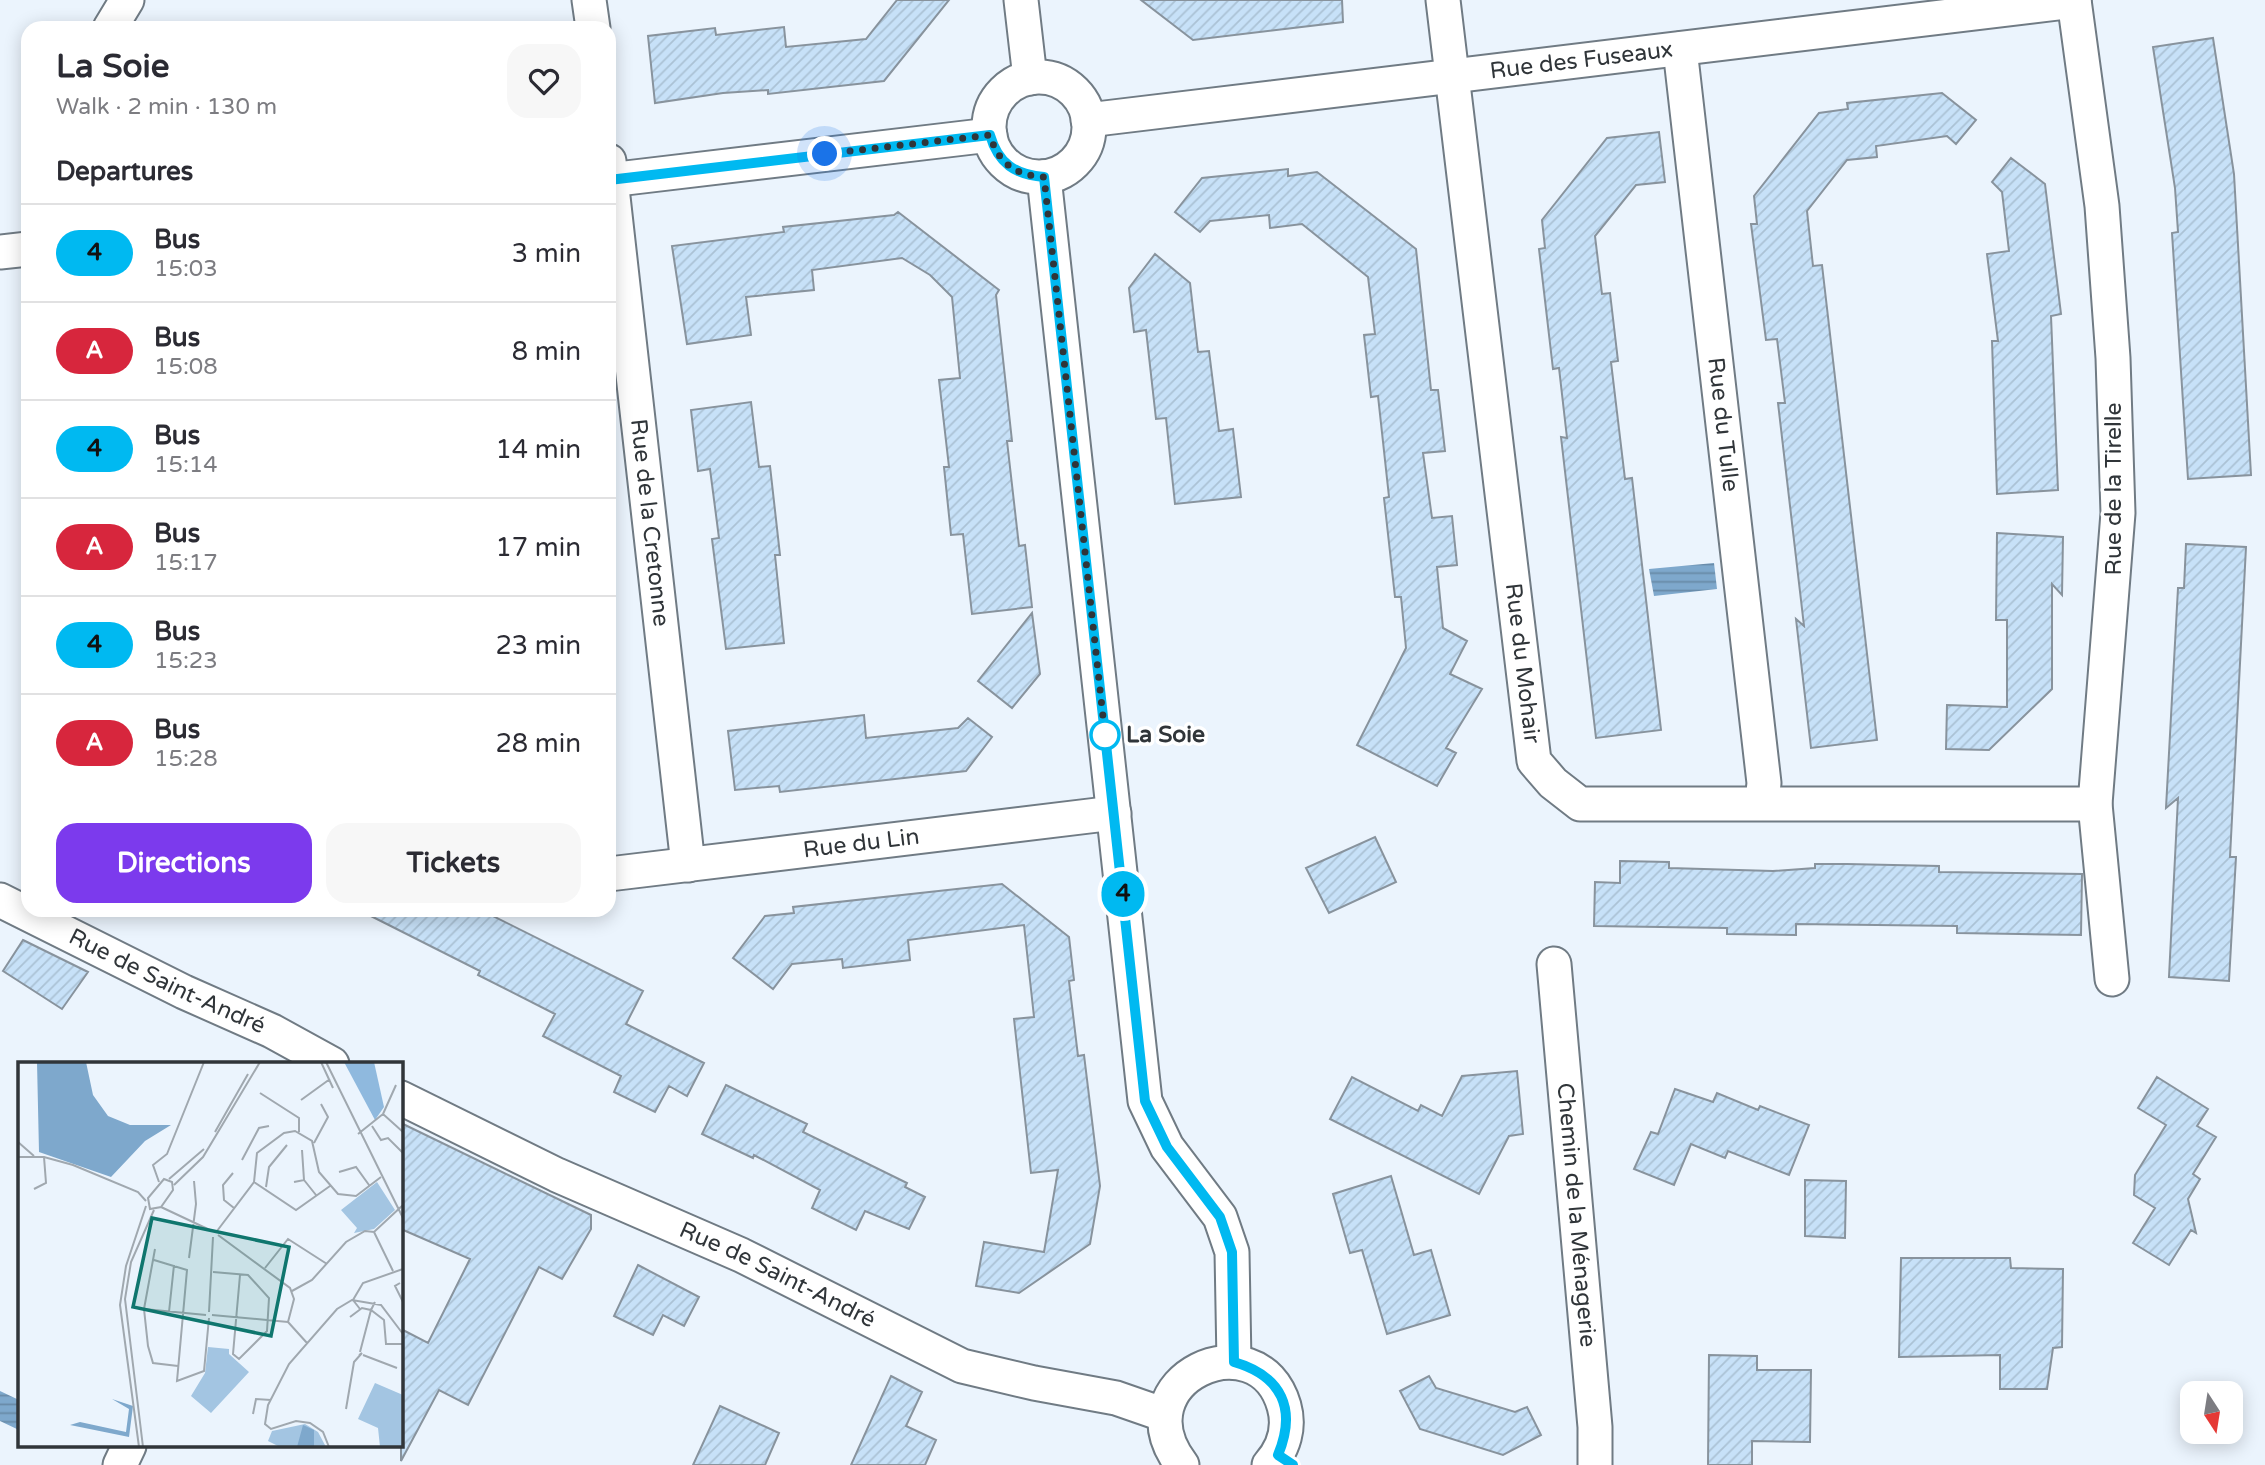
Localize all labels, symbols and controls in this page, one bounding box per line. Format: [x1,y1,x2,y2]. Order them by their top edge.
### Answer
street label: Rue des Fuseaux [1488,36,1675,85]
button: heart [507,44,581,118]
text: La Soie [56,47,169,86]
text: Walk · 2 min · 130 m [56,93,277,121]
your location [807,136,842,171]
text: Departures [56,156,193,187]
text: Bus [154,224,200,255]
text: 4 [87,238,102,267]
text: 3 min [512,238,581,269]
text: 15:03 [154,255,218,283]
text: Bus [154,322,200,353]
text: A [86,336,103,365]
text: 8 min [512,336,581,367]
text: 15:08 [154,353,218,381]
street label: Rue du Tulle [1701,356,1745,493]
street label: Rue de la Tirelle [2100,403,2128,575]
street label: Rue de la Cretonne [624,418,675,628]
text: Bus [154,420,200,451]
text: 4 [87,434,102,463]
text: 14 min [495,434,581,465]
text: 15:14 [154,451,218,479]
text: Bus [154,518,200,549]
text: A [86,532,103,561]
text: 17 min [495,532,581,563]
text: 15:17 [154,549,218,577]
street label: Rue du Mohair [1499,582,1546,745]
text: Bus [154,616,200,647]
text: 4 [87,630,102,659]
text: 23 min [495,630,581,661]
text: 15:23 [154,647,218,675]
text: Bus [154,714,200,745]
marker: La Soie [1090,720,1120,750]
place label: La Soie [1126,721,1205,749]
text: A [86,728,103,757]
text: 28 min [495,728,581,759]
text: 15:28 [154,745,218,773]
button: Directions [56,823,312,903]
button: Tickets [326,823,581,903]
street label: Rue du Lin [801,823,921,864]
line badge: 4 [1100,871,1146,917]
text: 4 [1115,879,1131,908]
street label: Rue de Saint-André [64,923,270,1040]
inset map [18,1062,402,1448]
street label: Chemin de la Ménagerie [1551,1082,1602,1348]
street label: Rue de Saint-André [675,1216,880,1334]
north arrow [2180,1381,2244,1444]
map controls [2180,1381,2243,1444]

